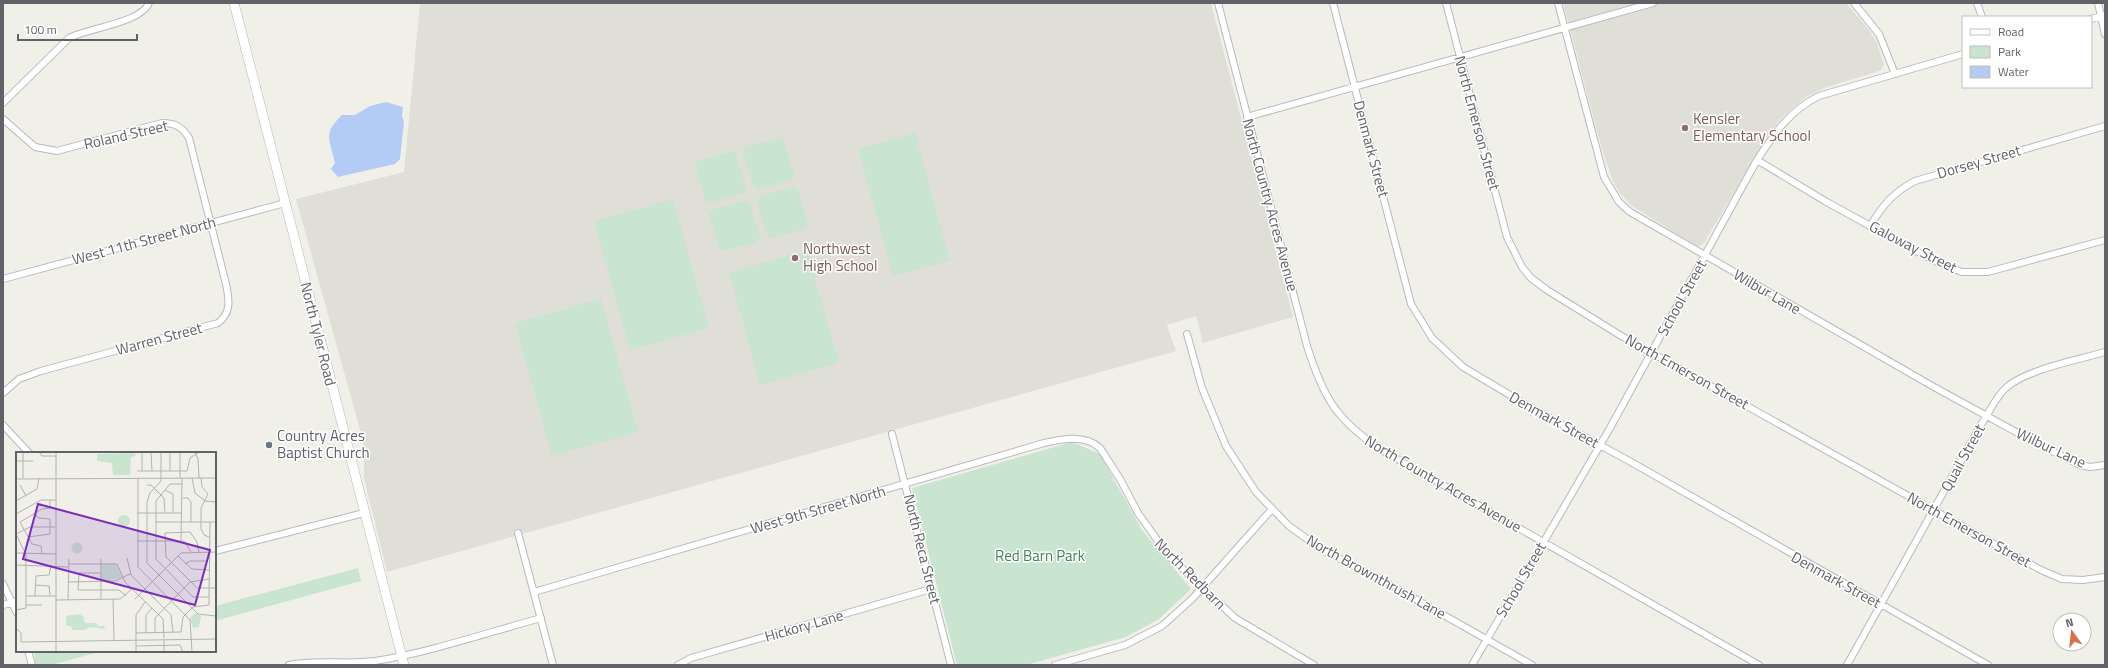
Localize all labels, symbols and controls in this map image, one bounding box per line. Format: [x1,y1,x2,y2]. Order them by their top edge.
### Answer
scale bar [18,16,137,42]
legend [1962,16,2092,88]
text: 100 m [24,20,57,39]
text: Road [1998,22,2024,41]
text: Park [1998,42,2021,61]
street label: North Emerson Street [1448,53,1507,193]
text: Water [1998,62,2029,81]
street label: Denmark Street [1347,98,1396,201]
place label: Kensler Elementary School [1693,107,1811,147]
street label: Roland Street [81,113,171,155]
street label: North Country Acres Avenue [1236,116,1305,294]
marker: Kensler Elementary School [1680,123,1690,133]
street label: Dorsey Street [1934,138,2024,184]
street label: West 11th Street North [69,210,218,271]
street label: Galoway Street [1865,214,1962,279]
place label: Northwest High School [803,237,878,277]
marker: Northwest High School [790,253,800,263]
street label: School Street [1651,255,1712,340]
street label: Wilbur Lane [1729,263,1805,320]
street label: North Tyler Road [295,280,342,388]
street label: Warren Street [113,316,205,361]
street label: North Emerson Street [1621,328,1754,416]
street label: Denmark Street [1505,385,1604,454]
street label: Quail Street [1935,419,1991,496]
street label: Wilbur Lane [2012,421,2090,474]
place label: Country Acres Baptist Church [277,424,370,464]
street label: North Country Acres Avenue [1360,429,1526,538]
marker: Country Acres Baptist Church [264,440,274,450]
inset map [16,452,216,652]
street label: West 9th Street North [748,479,888,540]
street label: North Emerson Street [1903,486,2036,574]
street label: North Reca Street [898,492,947,607]
street label: North Brownthrush Lane [1302,529,1450,625]
street label: North Redbarn [1149,533,1231,615]
street label: School Street [1490,537,1552,622]
park label: Red Barn Park [995,544,1085,567]
street label: Denmark Street [1787,545,1886,614]
street label: Hickory Lane [762,603,846,648]
north arrow [2052,612,2092,652]
text: N [2064,614,2075,631]

